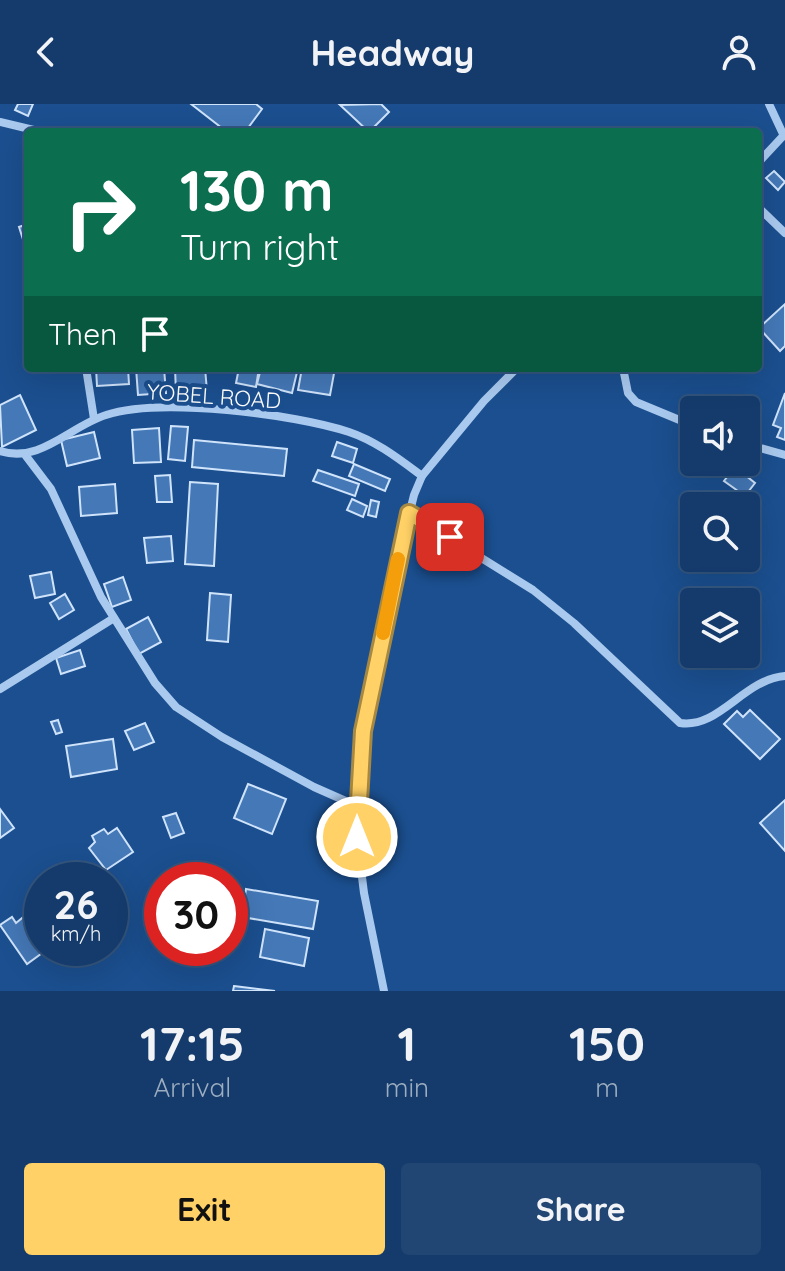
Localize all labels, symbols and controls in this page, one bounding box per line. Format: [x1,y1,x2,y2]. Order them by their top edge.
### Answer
icon: back [24,30,68,74]
text: Headway [310,30,475,75]
icon: person [717,30,761,74]
text: 130 m [180,155,334,225]
icon: right [48,160,152,264]
text: Turn right [180,224,339,269]
icon: arrive [133,312,177,356]
text: Then [48,315,117,353]
street label: YOBEL ROAD [146,377,282,415]
map controls [680,396,760,668]
button: sound [680,396,760,476]
button: search [680,492,760,572]
pin [416,503,484,571]
icon: arrive [428,515,472,559]
button: layers [680,588,760,668]
position arrow [315,795,399,879]
speed limit sign: 30 [144,862,248,966]
text: 26 [54,879,98,929]
text: km/h [51,921,101,946]
text: 17:15 [140,1013,245,1073]
text: 1 [397,1013,416,1073]
text: 150 [569,1013,645,1073]
text: Arrival [153,1071,231,1104]
text: min [385,1071,429,1104]
text: m [595,1071,619,1104]
button: Exit [24,1163,385,1255]
button: Share [401,1163,761,1255]

